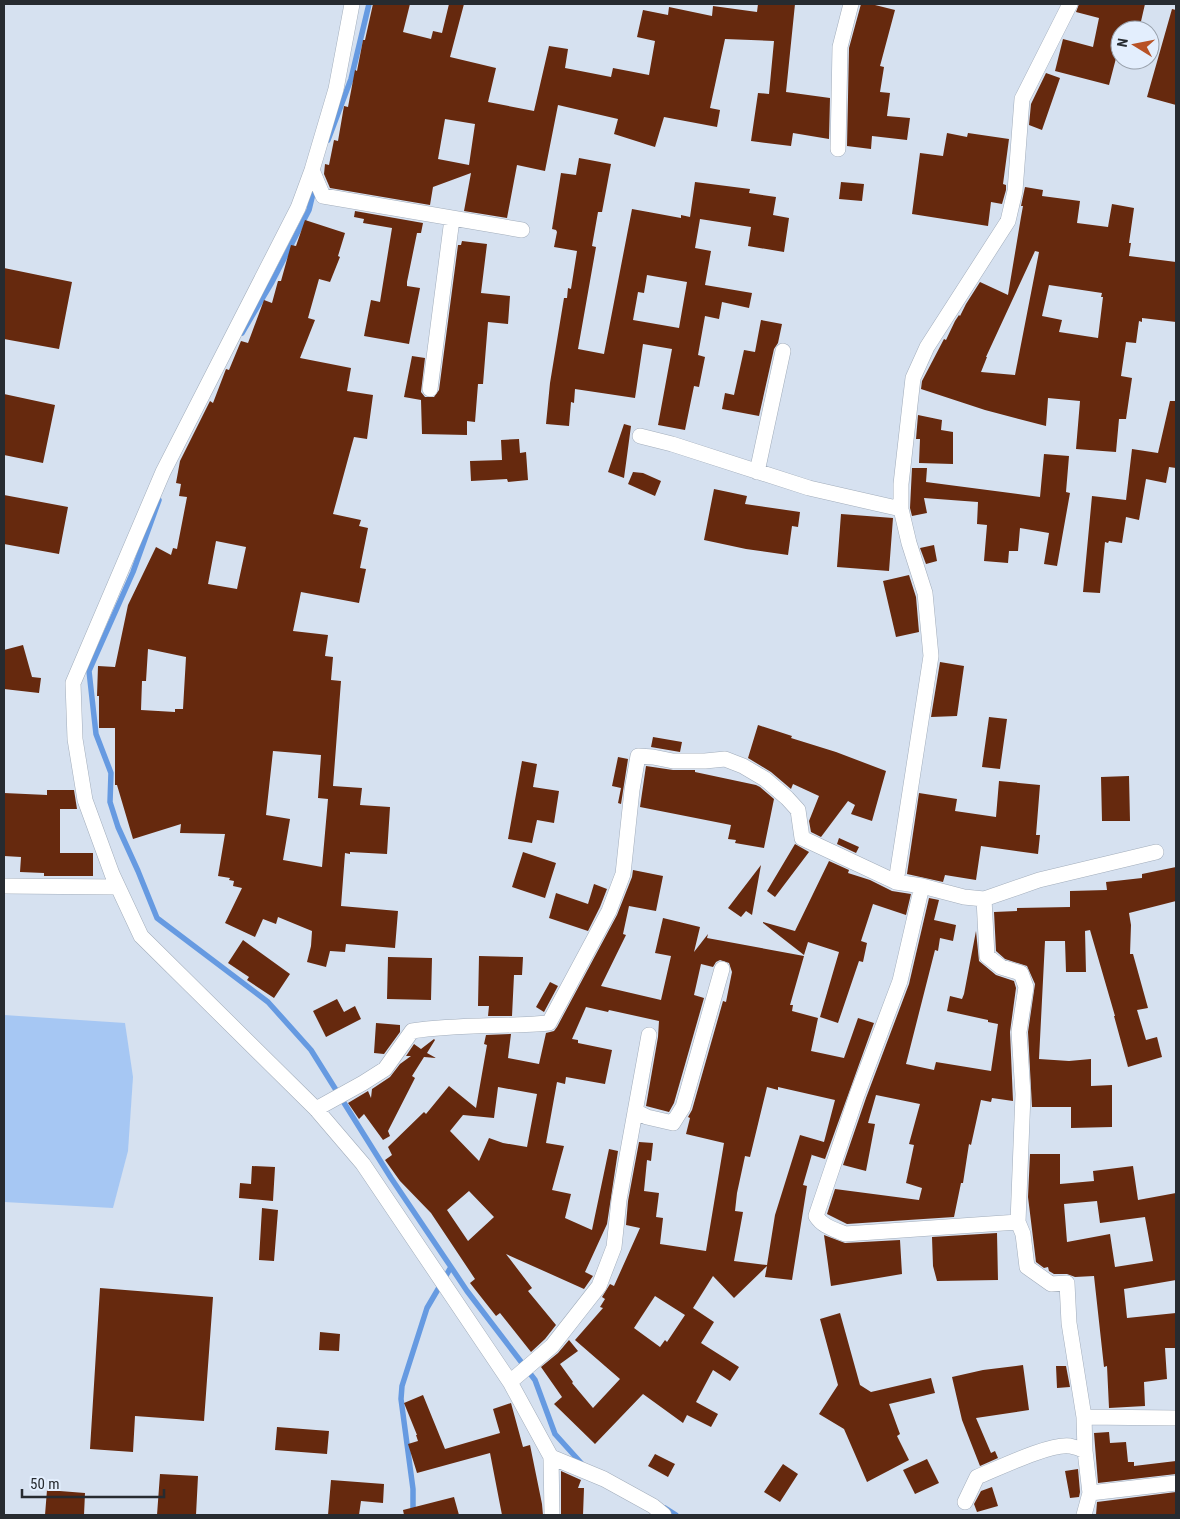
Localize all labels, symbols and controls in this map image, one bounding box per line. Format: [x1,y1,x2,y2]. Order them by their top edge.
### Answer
north arrow [1110,20,1160,70]
text: N [1114,37,1131,48]
scale bar [22,1466,165,1498]
text: 50 m [30,1475,60,1493]

